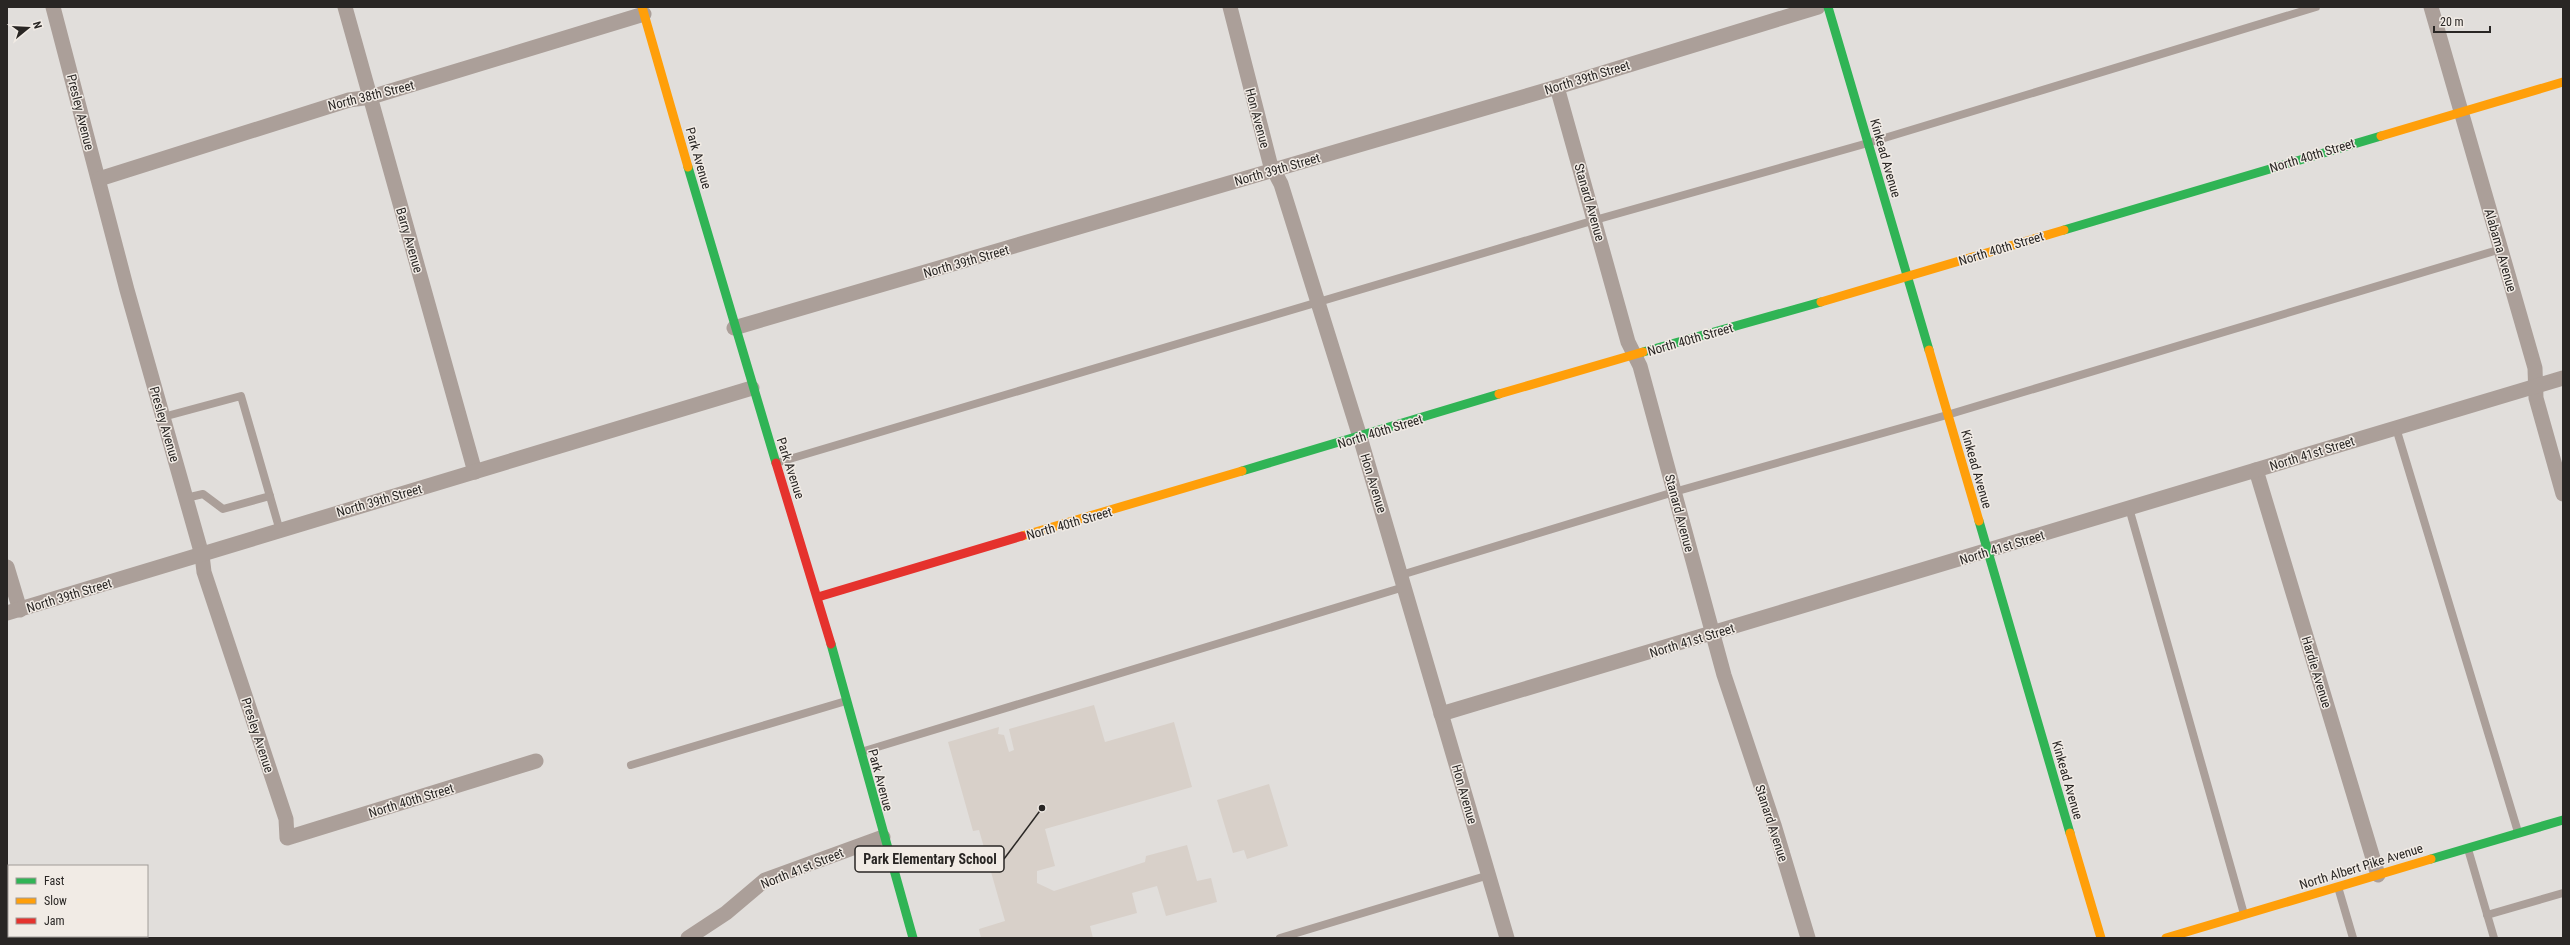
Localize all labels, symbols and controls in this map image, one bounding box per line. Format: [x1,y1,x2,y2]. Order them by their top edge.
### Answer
north arrow [8,8,48,48]
scale bar [2434,8,2490,34]
text: 20 m [2440,15,2464,29]
text: N [30,20,44,31]
street label: North 39th Street [1543,57,1632,98]
street label: Presley Avenue [64,73,97,152]
street label: North 38th Street [326,77,416,113]
street label: Hon Avenue [1242,87,1273,150]
street label: Kinkead Avenue [1867,117,1904,199]
street label: Park Avenue [683,126,714,191]
street label: North 40th Street [2268,135,2357,176]
street label: North 39th Street [1233,150,1322,189]
street label: Stanard Avenue [1571,162,1608,243]
street label: Barry Avenue [393,206,426,274]
street label: Alabama Avenue [2481,207,2520,293]
street label: North 40th Street [1957,228,2046,269]
street label: North 39th Street [922,242,1011,281]
street label: North 40th Street [1646,320,1735,359]
street label: Presley Avenue [147,385,182,464]
street label: North 40th Street [1336,411,1425,452]
street label: Kinkead Avenue [1958,428,1995,510]
street label: North 41st Street [2268,433,2357,474]
street label: Park Avenue [774,436,807,501]
street label: Hon Avenue [1357,452,1390,515]
street label: Stanard Avenue [1662,473,1697,554]
street label: North 39th Street [335,481,424,520]
street label: North 40th Street [1025,504,1114,543]
street label: North 41st Street [1958,527,2047,568]
street label: North 39th Street [25,575,114,616]
street label: North 41st Street [1648,620,1737,661]
street label: Hardie Avenue [2299,635,2335,710]
street label: Presley Avenue [238,696,277,775]
street label: Kinkead Avenue [2049,739,2086,821]
street label: Park Avenue [865,747,896,813]
street label: Hon Avenue [1449,763,1480,826]
street label: North 40th Street [367,780,456,821]
street label: Stanard Avenue [1752,783,1791,864]
street label: North Albert Pike Avenue [2298,841,2425,892]
street label: North 41st Street [759,845,846,892]
callout: Park Elementary School [855,846,1004,872]
text: Park Elementary School [863,851,997,867]
legend [8,865,148,937]
text: Fast [44,874,65,888]
text: Slow [44,894,67,908]
text: Jam [44,914,65,928]

